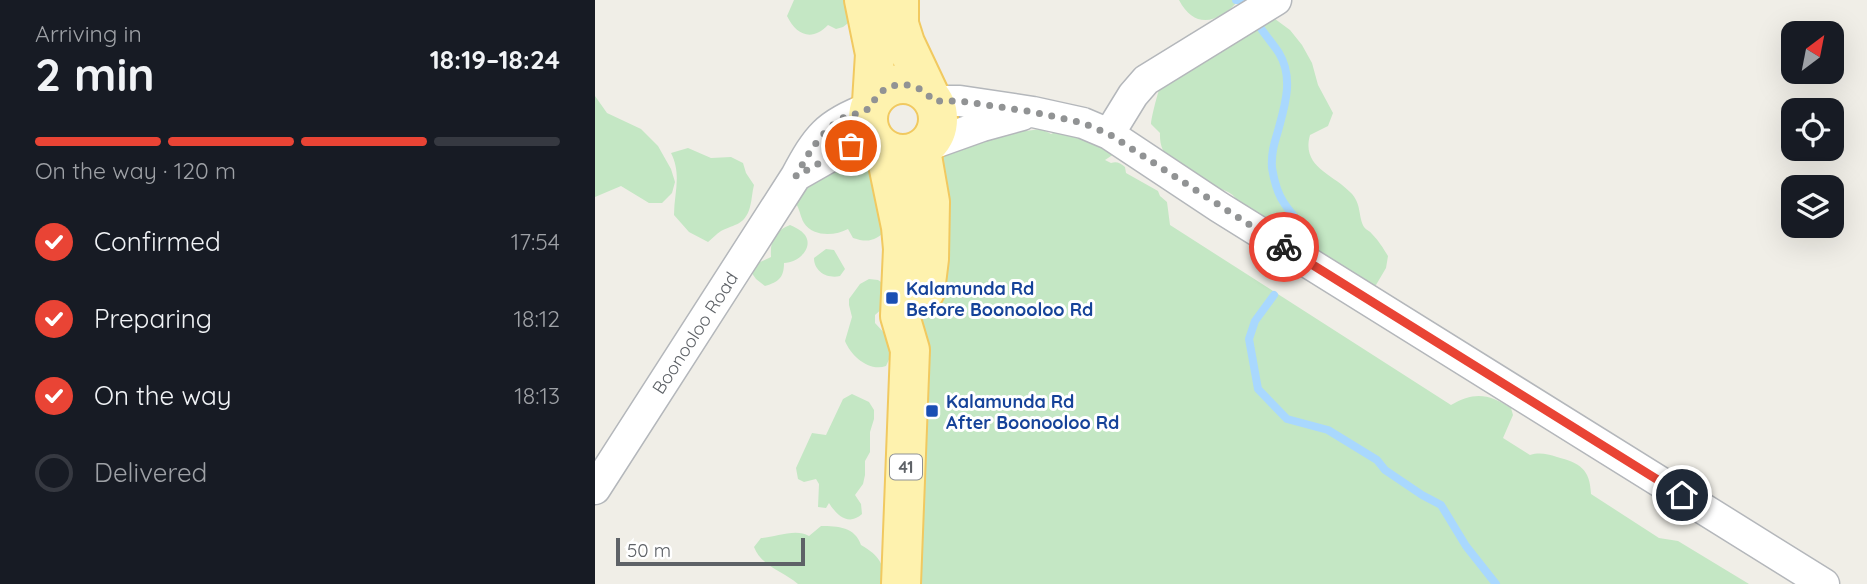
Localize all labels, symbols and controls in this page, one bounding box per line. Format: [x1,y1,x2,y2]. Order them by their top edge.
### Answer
text: Arriving in [35,19,142,48]
north arrow [1781,21,1845,84]
map controls [1781,21,1844,238]
text: 18:19–18:24 [430,43,560,76]
text: 2 min [35,45,155,103]
button: locate [1781,98,1844,161]
pin [821,116,881,176]
icon: bag [832,127,870,165]
text: On the way · 120 m [35,156,236,185]
button: layers [1781,175,1844,238]
courier [1249,212,1319,282]
icon: check [35,223,73,261]
text: Confirmed [94,225,221,258]
text: 17:54 [511,227,560,256]
icon: bike [1265,228,1303,266]
street label: Boonooloo Road [647,268,743,398]
place label: Kalamunda Rd Before Boonooloo Rd [906,277,1093,321]
marker: Kalamunda Rd Before Boonooloo Rd [884,290,900,306]
icon: check [35,300,73,338]
text: Preparing [94,302,212,335]
text: 18:12 [514,304,560,333]
icon: check [35,377,73,415]
text: On the way [94,379,232,412]
text: 18:13 [514,381,560,410]
place label: Kalamunda Rd After Boonooloo Rd [946,390,1119,434]
marker: Kalamunda Rd After Boonooloo Rd [924,403,940,419]
road number: 41 [890,454,922,480]
text: Delivered [94,456,207,489]
pin [1652,465,1712,525]
icon: home [1663,476,1701,514]
scale bar [616,535,805,567]
text: 50 m [627,538,671,562]

